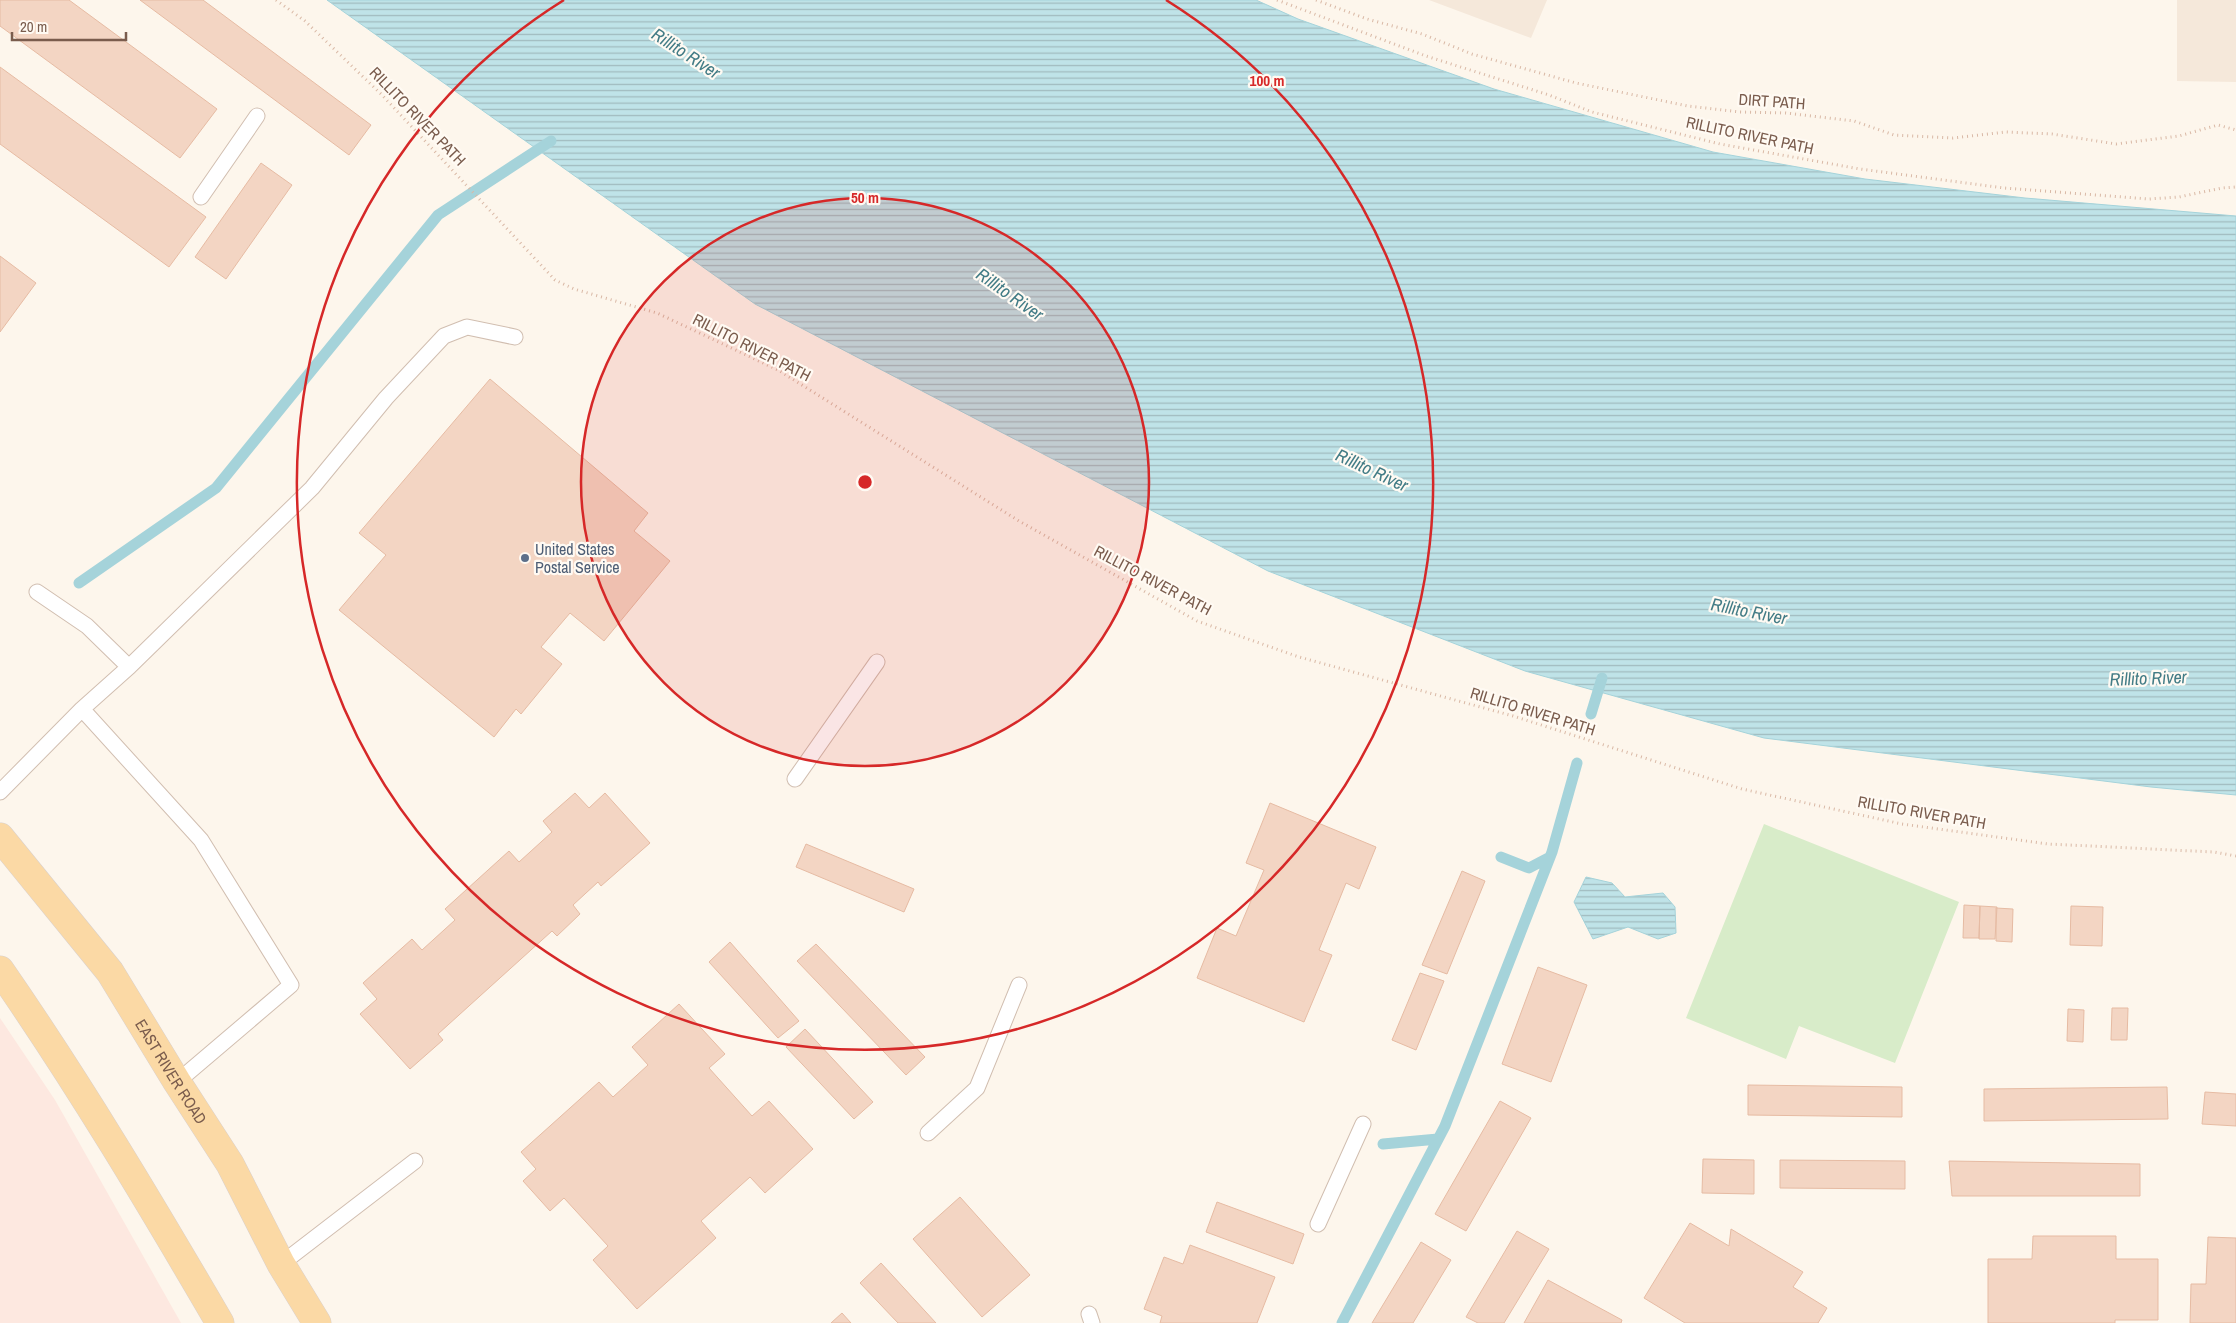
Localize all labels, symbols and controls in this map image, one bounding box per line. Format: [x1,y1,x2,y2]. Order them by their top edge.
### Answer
scale bar [12,10,126,42]
text: 20 m [20,16,47,37]
water label: Rillito River [647,22,726,85]
street label: RILLITO RIVER PATH [365,62,471,170]
text: 100 m [1250,70,1284,91]
street label: DIRT PATH [1738,88,1806,114]
street label: RILLITO RIVER PATH [1684,111,1816,159]
text: 50 m [851,187,879,208]
water label: Rillito River [971,262,1050,327]
street label: RILLITO RIVER PATH [689,308,815,386]
water label: Rillito River [1332,442,1413,498]
centre of rings [856,473,874,491]
place label: United States Postal Service [535,538,620,578]
street label: RILLITO RIVER PATH [1091,540,1215,620]
marker: United States Postal Service [519,552,531,564]
water label: Rillito River [1709,591,1790,631]
water label: Rillito River [2109,664,2188,692]
street label: RILLITO RIVER PATH [1468,682,1598,740]
street label: RILLITO RIVER PATH [1856,790,1988,834]
street label: EAST RIVER ROAD [130,1015,212,1128]

